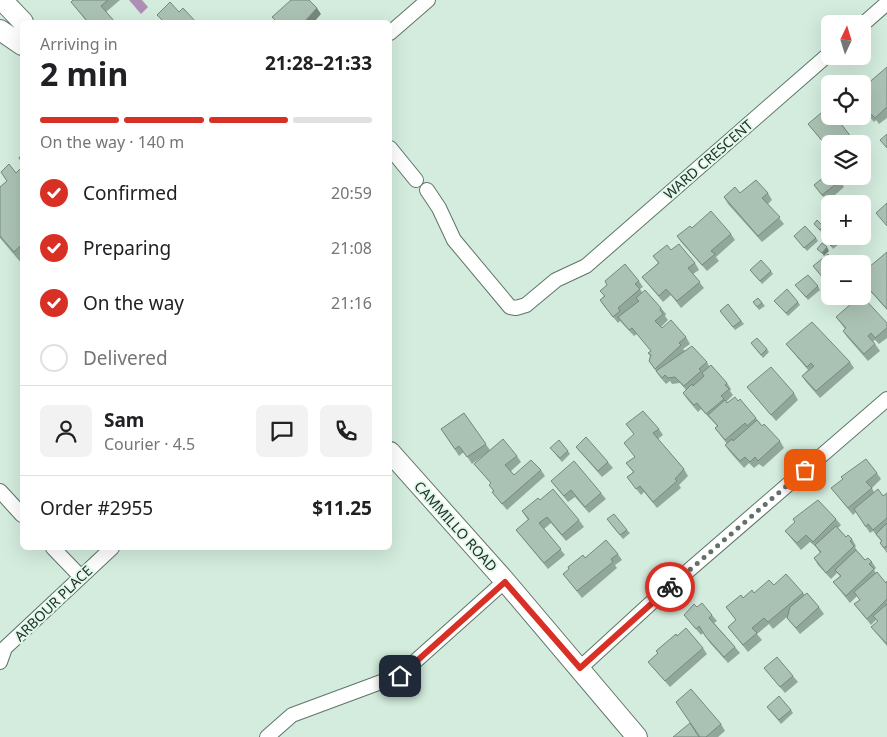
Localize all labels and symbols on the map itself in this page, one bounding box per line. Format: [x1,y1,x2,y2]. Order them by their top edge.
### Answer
north arrow [821,15,871,65]
street label: WARD CRESCENT [659,115,757,203]
pin [784,449,826,491]
street label: CAMMILLO ROAD [410,477,502,575]
street label: ARBOUR PLACE [10,561,96,645]
courier [645,562,695,612]
pin [379,655,421,697]

